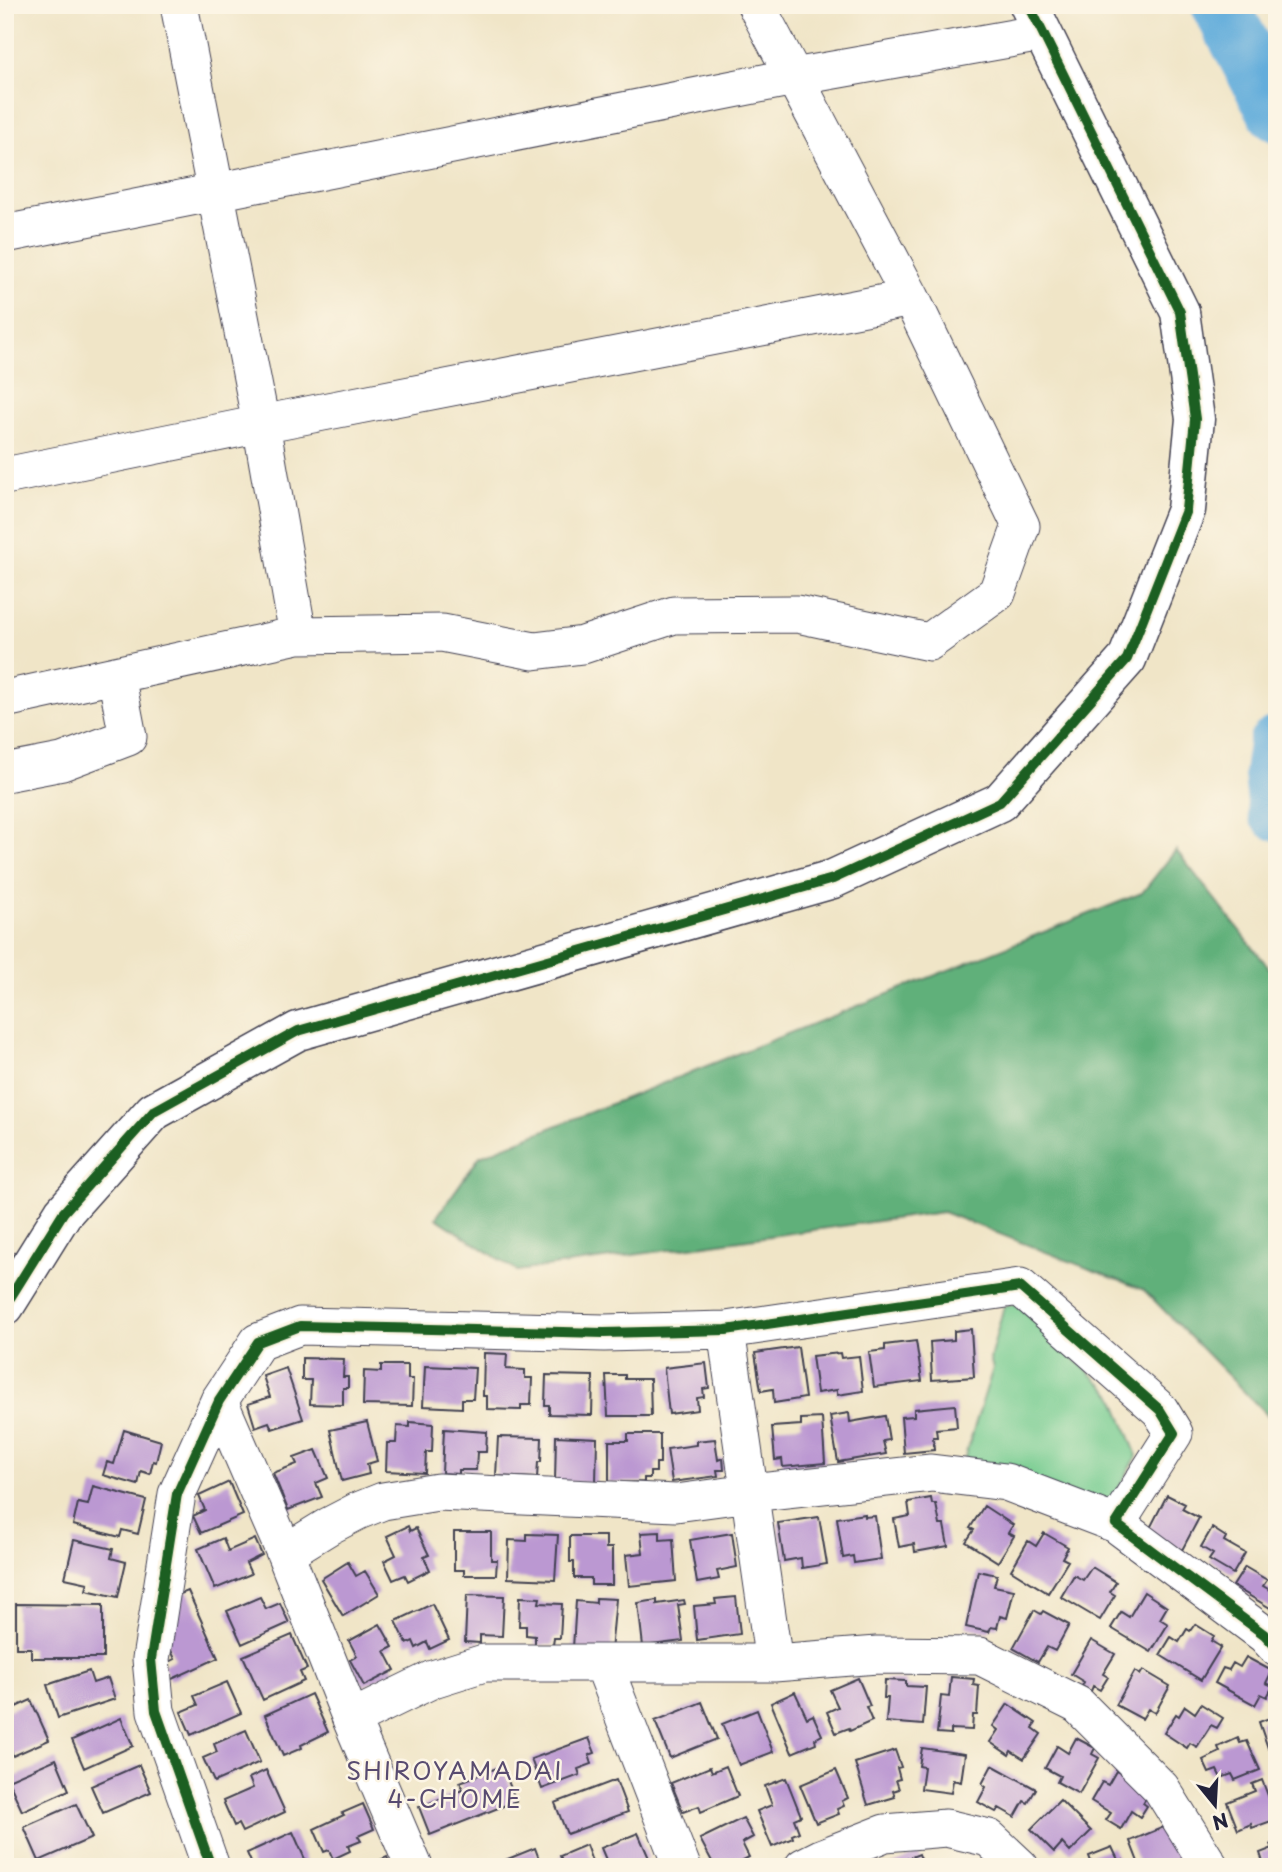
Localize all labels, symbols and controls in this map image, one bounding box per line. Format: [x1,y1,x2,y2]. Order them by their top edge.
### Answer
district label: SHIROYAMADAI 4-CHOME [346,1752,564,1816]
north arrow [1180,1770,1250,1840]
text: N [1209,1806,1232,1838]

